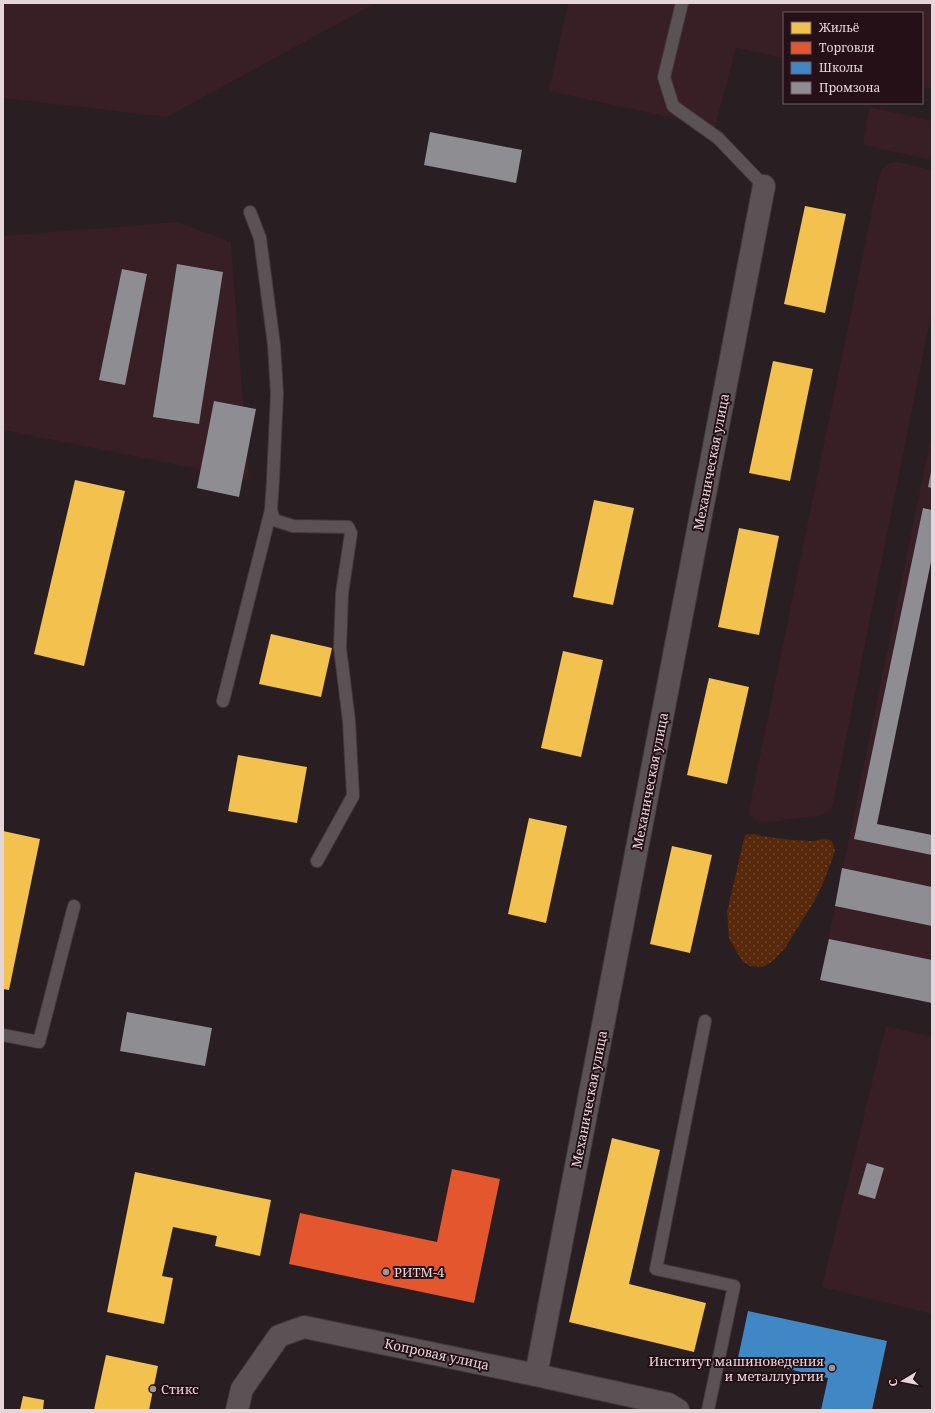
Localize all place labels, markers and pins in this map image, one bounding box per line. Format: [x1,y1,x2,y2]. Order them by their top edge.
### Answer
place label: РИТМ-4 [394,1263,445,1281]
marker: РИТМ-4 [381,1267,391,1277]
place label: Институт машиноведения и металлургии [649,1352,824,1385]
marker: Институт машиноведения и металлургии [827,1363,837,1373]
place label: Стикс [161,1380,199,1398]
marker: Стикс [148,1384,158,1394]

